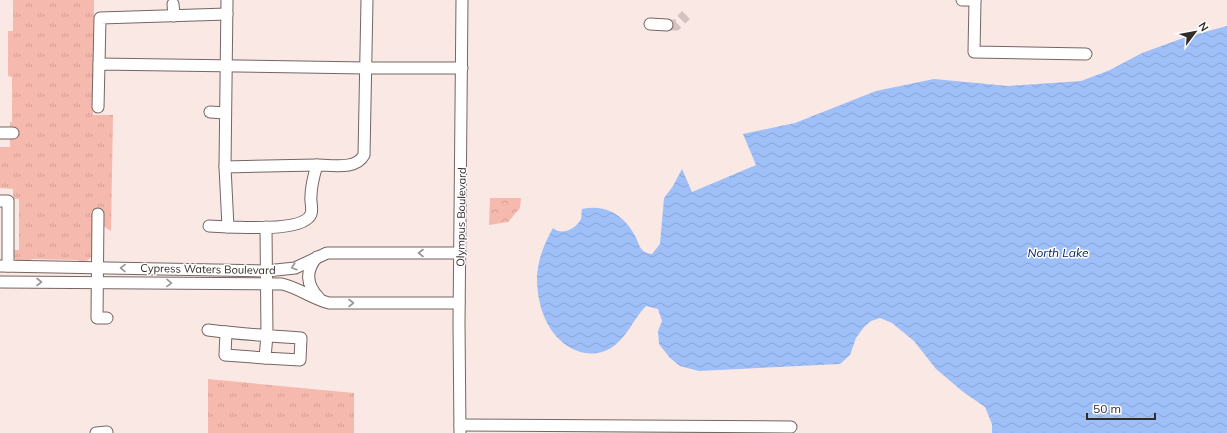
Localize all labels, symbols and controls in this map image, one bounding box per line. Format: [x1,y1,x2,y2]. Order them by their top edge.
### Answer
north arrow [1175,12,1215,52]
text: N [1195,19,1212,34]
street label: Olympus Boulevard [453,167,469,267]
water label: North Lake [1027,245,1089,260]
one-way arrow [418,249,424,257]
street label: Cypress Waters Boulevard [140,261,276,277]
one-way arrow [291,262,298,271]
one-way arrow [120,264,126,272]
one-way arrow [36,278,42,286]
one-way arrow [166,279,172,287]
one-way arrow [348,299,354,307]
scale bar [1087,395,1155,421]
text: 50 m [1093,401,1121,416]

